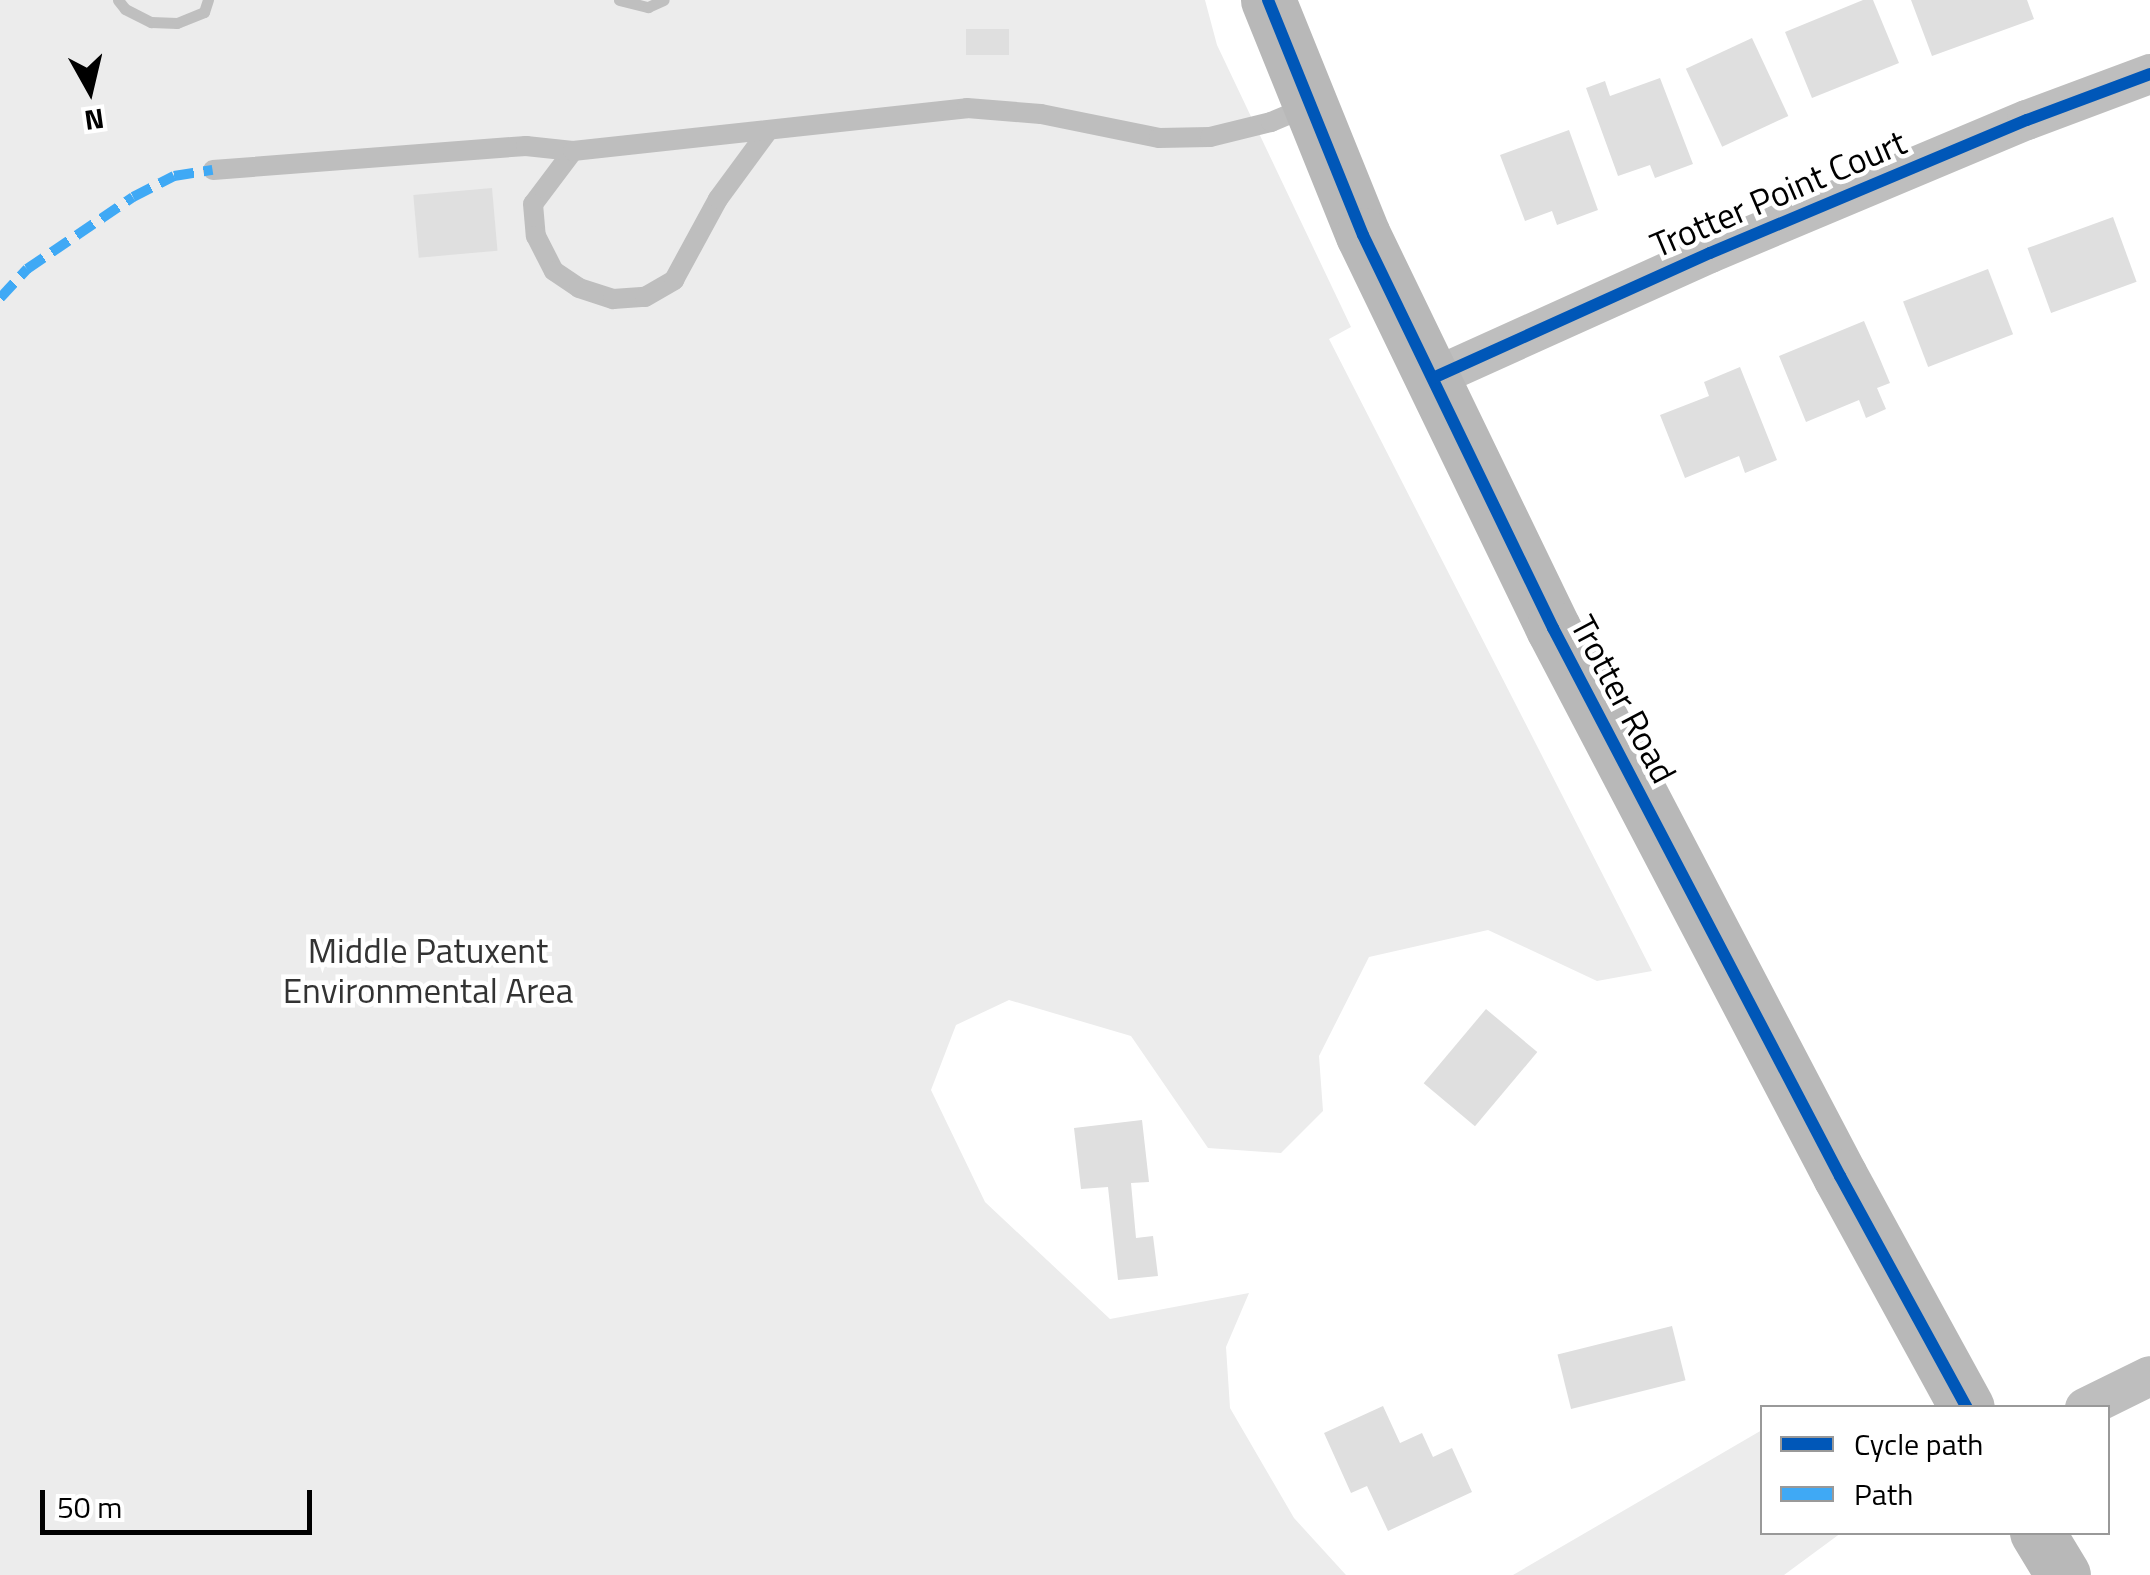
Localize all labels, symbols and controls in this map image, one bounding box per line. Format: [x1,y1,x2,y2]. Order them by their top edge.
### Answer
north arrow [40,40,140,140]
text: N [82,98,107,143]
street label: Trotter Point Court [1644,120,1912,266]
street label: Trotter Road [1562,608,1686,790]
park label: Middle Patuxent Environmental Area [283,929,573,1011]
legend [1760,1405,2110,1535]
text: Cycle path [1854,1421,1983,1467]
scale bar [45,1470,318,1532]
text: Path [1854,1471,1913,1517]
text: 50 m [57,1484,122,1530]

